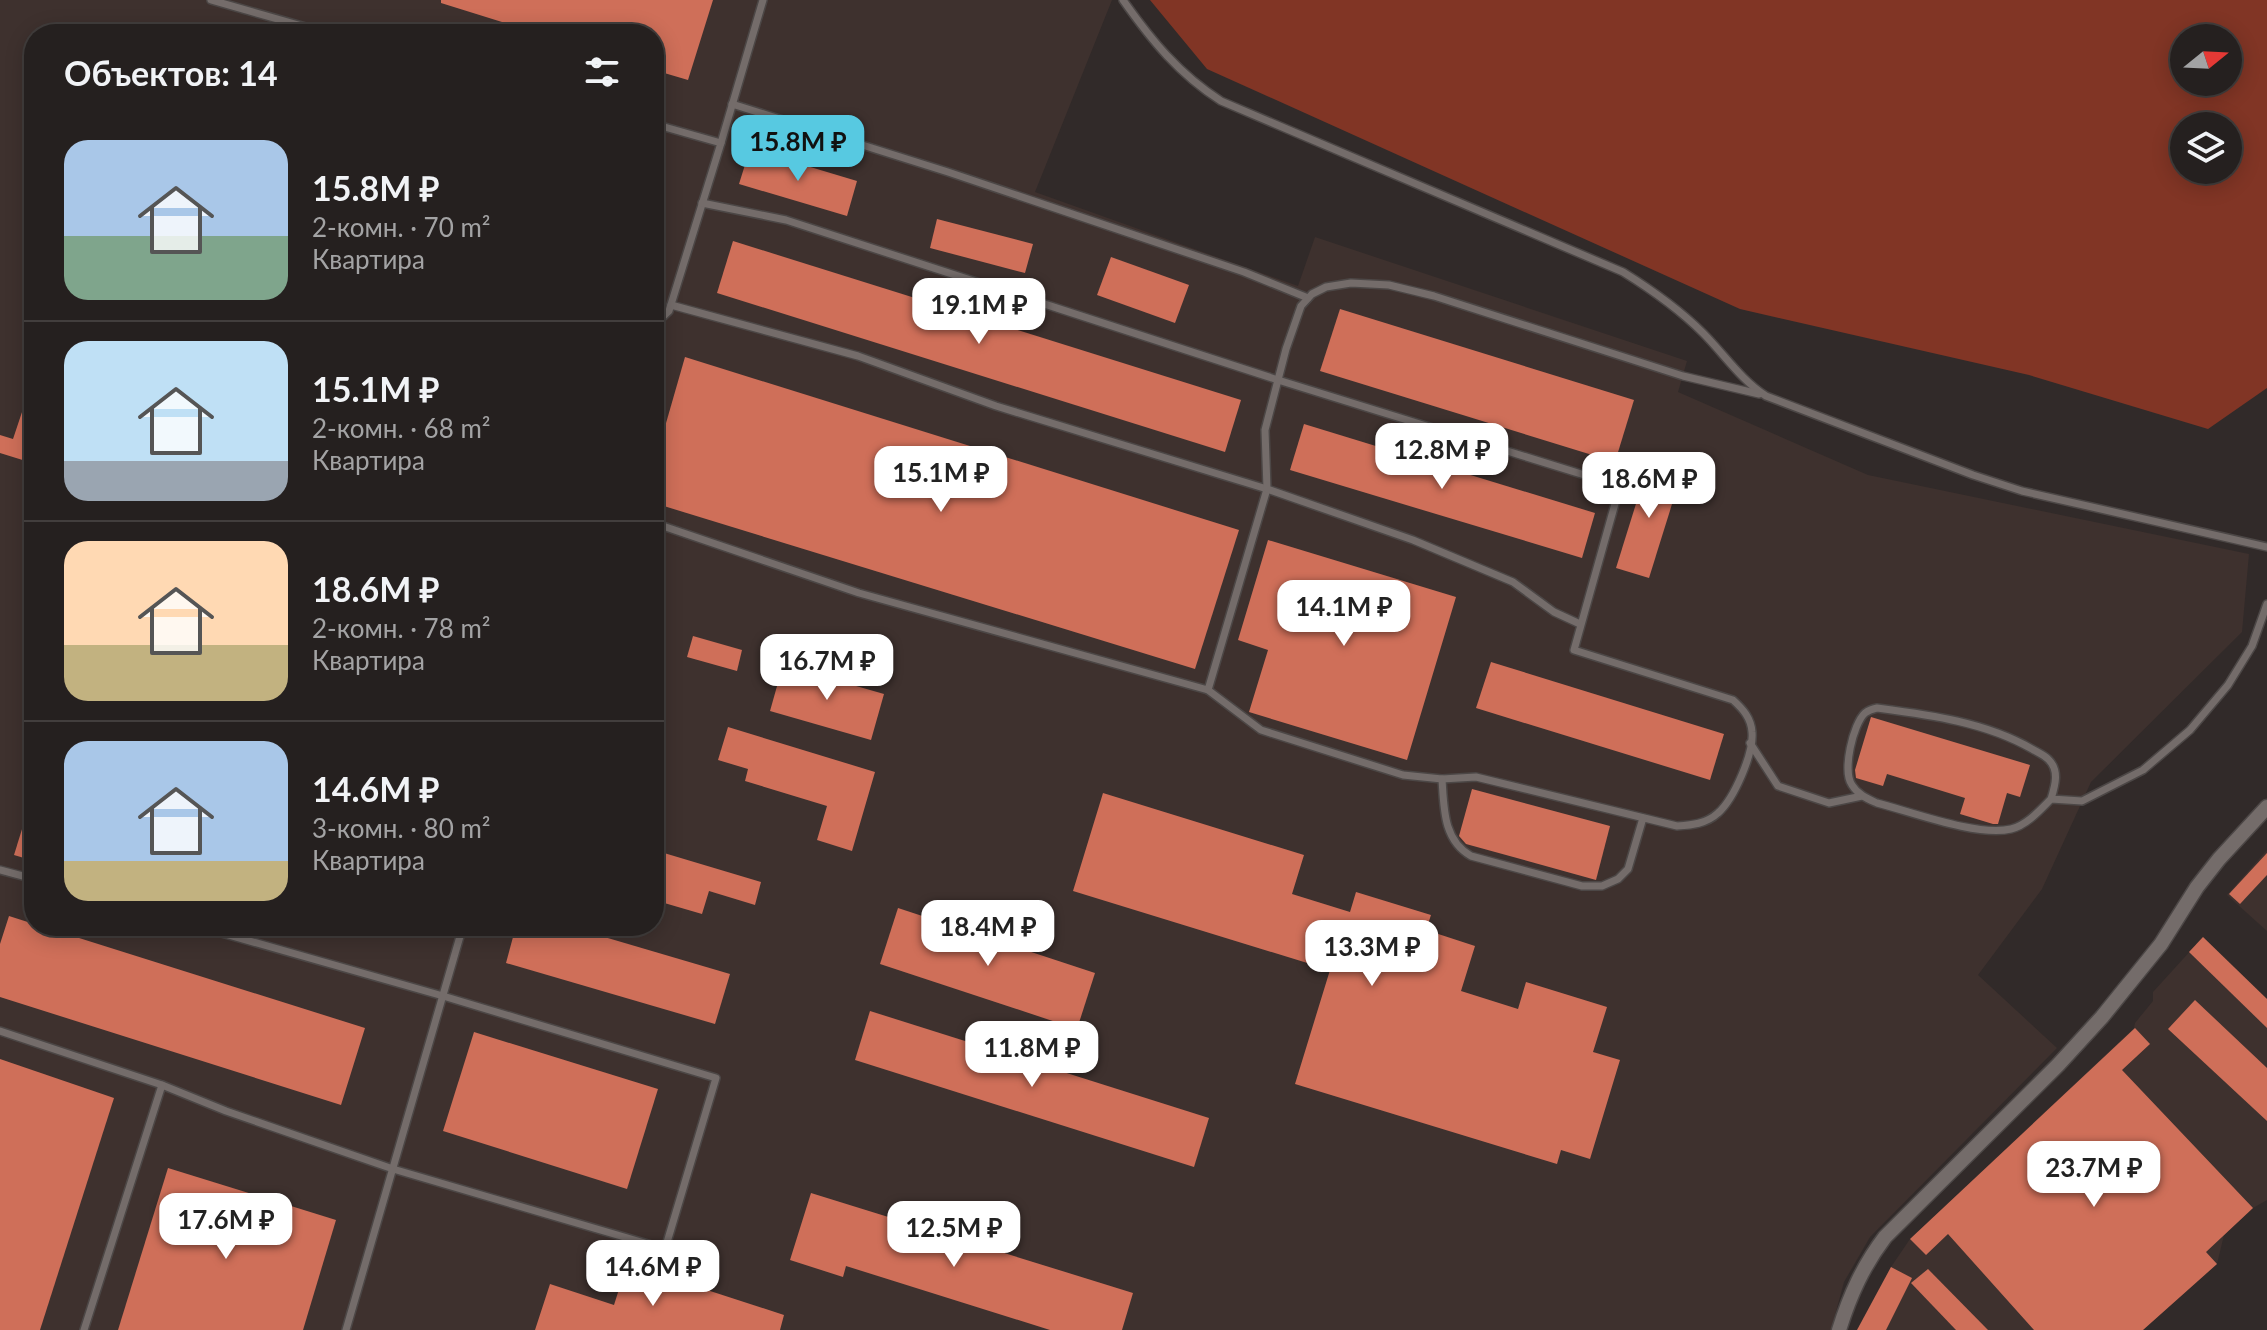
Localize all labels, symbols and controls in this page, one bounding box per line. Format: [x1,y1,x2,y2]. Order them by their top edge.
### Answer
north arrow [2170,24,2242,96]
map controls [2170,24,2242,184]
icon: filters [580,50,624,94]
text: Объектов: 14 [64,52,278,93]
button: layers [2170,112,2242,184]
pin: 15.8M ₽ [724,115,872,183]
text: 15.8M ₽ [749,125,847,157]
text: 15.8M ₽ [312,167,439,208]
icon: home [128,172,224,268]
text: 2-комн. · 70 m² [312,211,491,243]
text: Квартира [312,243,425,275]
pin: 19.1M ₽ [905,278,1053,346]
text: 19.1M ₽ [930,288,1028,320]
text: 15.1M ₽ [312,368,439,409]
icon: home [128,373,224,469]
text: 2-комн. · 68 m² [312,412,491,444]
pin: 12.8M ₽ [1368,423,1516,491]
text: 12.8M ₽ [1393,433,1491,465]
text: Квартира [312,444,425,476]
pin: 15.1M ₽ [867,446,1015,514]
pin: 18.6M ₽ [1575,452,1723,520]
text: 15.1M ₽ [892,456,990,488]
text: 18.6M ₽ [1600,462,1698,494]
text: 18.6M ₽ [312,568,439,609]
icon: home [128,573,224,669]
pin: 14.1M ₽ [1270,580,1418,648]
text: 14.1M ₽ [1295,590,1393,622]
text: 2-комн. · 78 m² [312,612,491,644]
pin: 16.7M ₽ [753,634,901,702]
text: Квартира [312,644,425,676]
text: 16.7M ₽ [778,644,876,676]
text: 14.6M ₽ [312,768,439,809]
icon: home [128,773,224,869]
text: 3-комн. · 80 m² [312,812,491,844]
text: Квартира [312,844,425,876]
pin: 18.4M ₽ [914,900,1062,968]
text: 18.4M ₽ [939,910,1037,942]
pin: 13.3M ₽ [1298,920,1446,988]
text: 13.3M ₽ [1323,930,1421,962]
pin: 11.8M ₽ [958,1021,1106,1089]
text: 11.8M ₽ [983,1031,1081,1063]
pin: 23.7M ₽ [2020,1141,2168,1209]
text: 23.7M ₽ [2045,1151,2143,1183]
pin: 17.6M ₽ [152,1193,300,1261]
pin: 12.5M ₽ [880,1201,1028,1269]
text: 17.6M ₽ [177,1203,275,1235]
text: 12.5M ₽ [905,1211,1003,1243]
pin: 14.6M ₽ [579,1240,727,1308]
text: 14.6M ₽ [604,1250,702,1282]

